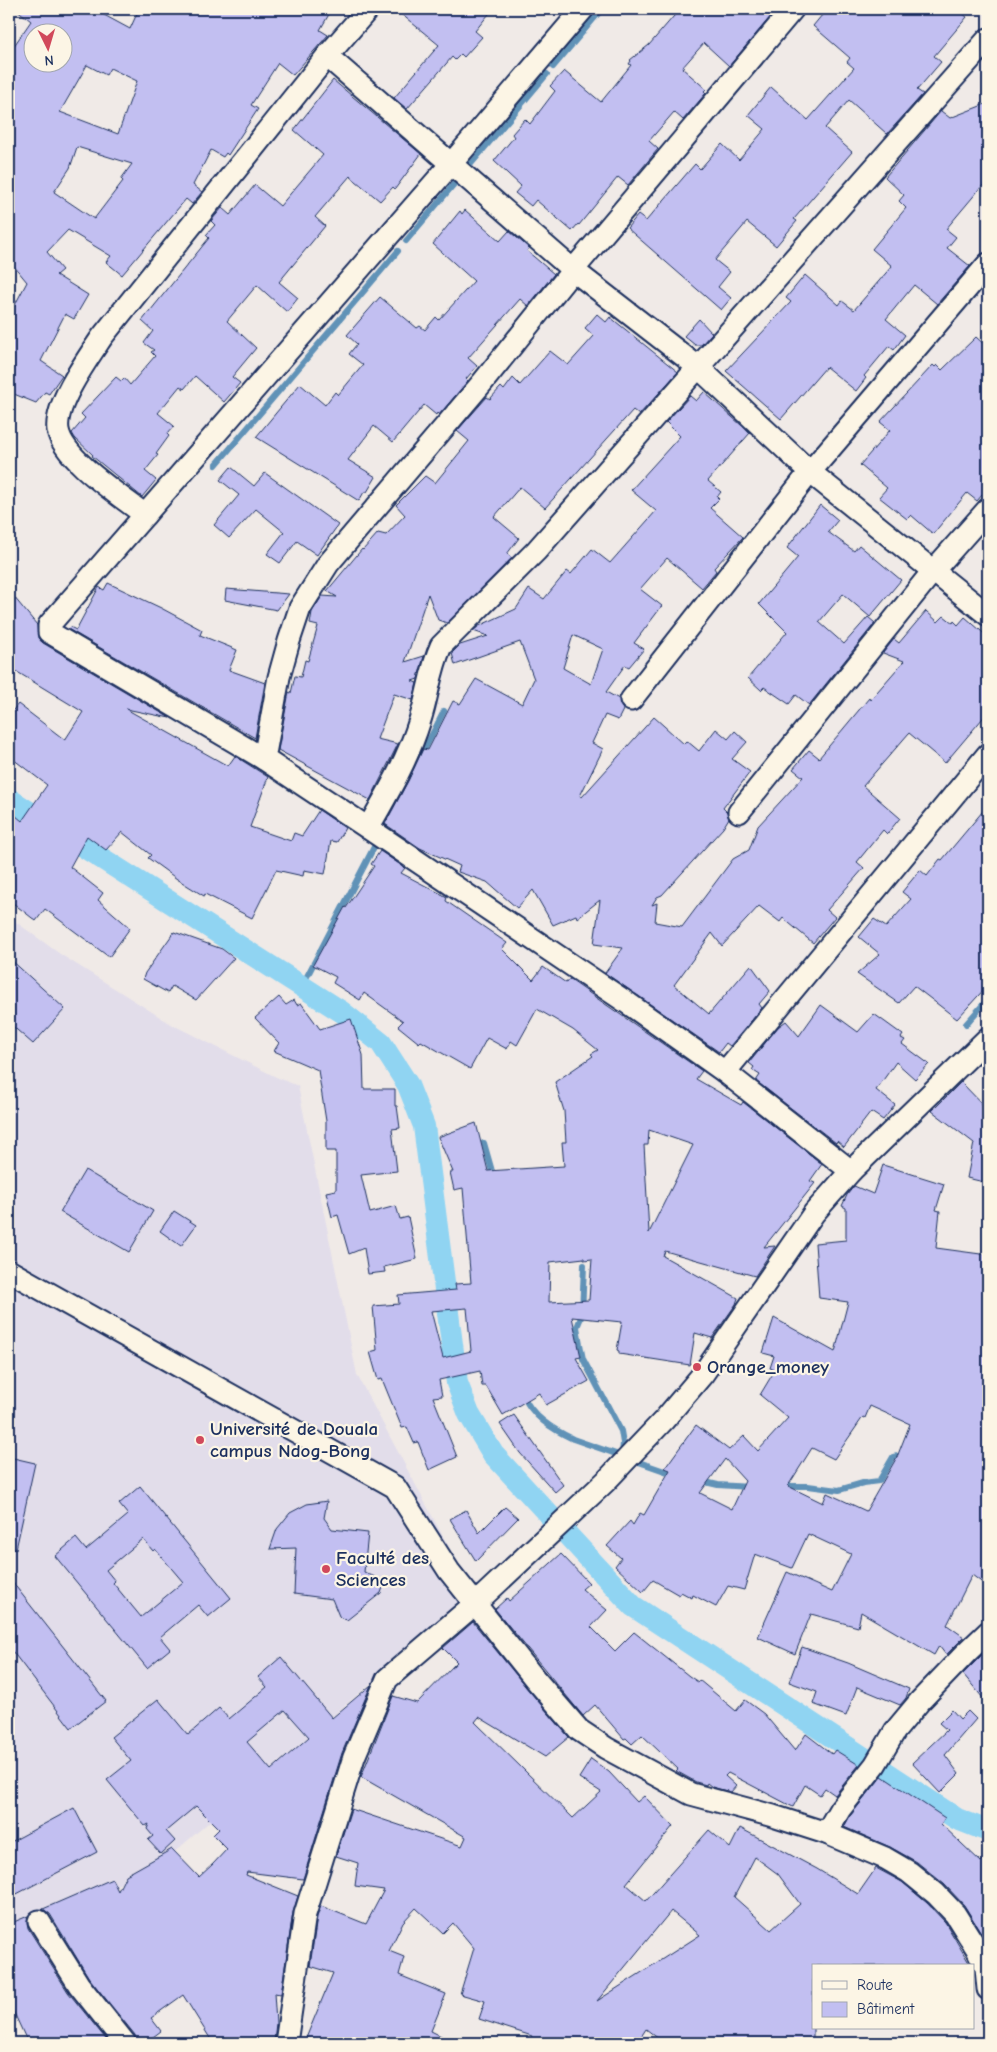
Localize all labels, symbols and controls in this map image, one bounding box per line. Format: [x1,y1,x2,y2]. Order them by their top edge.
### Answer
north arrow [22,22,72,72]
text: N [44,52,54,69]
place label: Orange_money [707,1356,829,1378]
marker: Orange_money [691,1361,703,1373]
place label: Université de Douala campus Ndog-Bong [210,1418,378,1462]
marker: Université de Douala campus Ndog-Bong [194,1434,206,1446]
place label: Faculté des Sciences [336,1547,429,1591]
marker: Faculté des Sciences [320,1563,332,1575]
legend [812,1964,974,2030]
text: Route [857,1976,893,1994]
text: Bâtiment [857,2000,915,2018]

